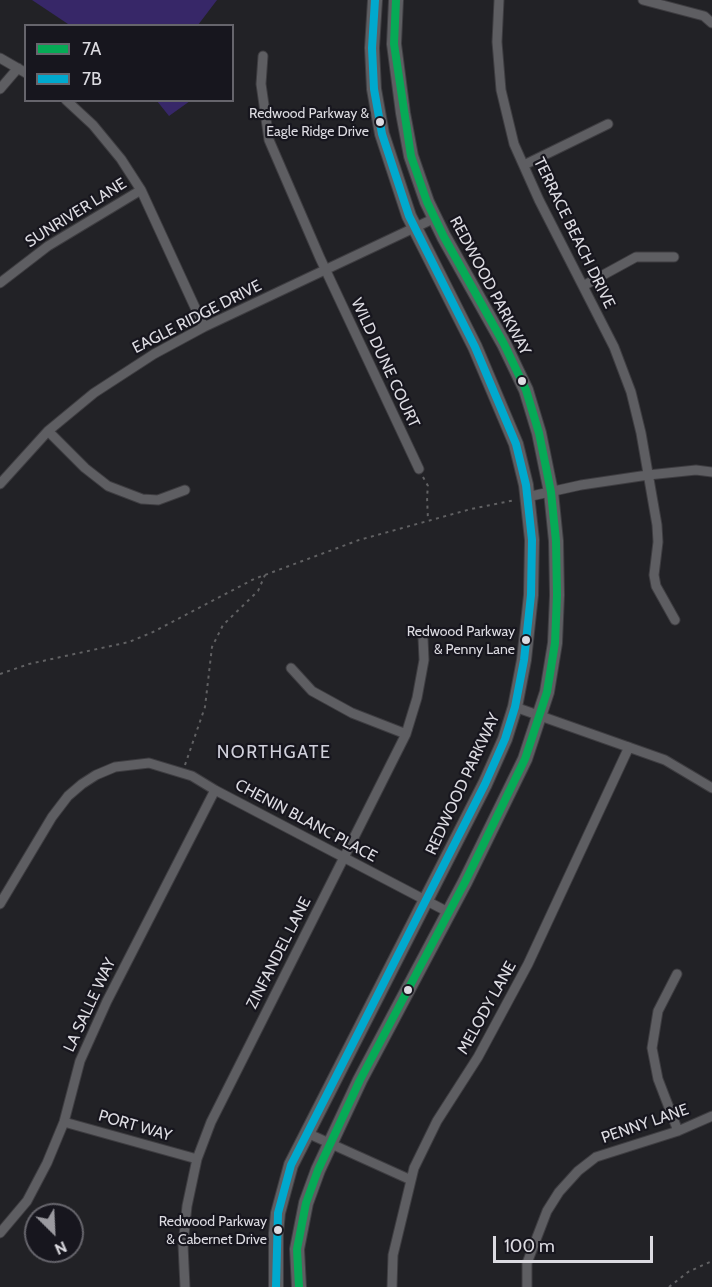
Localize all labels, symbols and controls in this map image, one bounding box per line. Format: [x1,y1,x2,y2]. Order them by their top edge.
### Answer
legend [24,24,234,102]
text: 7A [82,38,101,60]
text: 7B [82,68,102,90]
place label: Redwood Parkway & Eagle Ridge Drive [249,106,369,138]
marker: Redwood Parkway & Eagle Ridge Drive [374,116,386,128]
street label: TERRACE BEACH DRIVE [529,154,619,312]
street label: SUNRIVER LANE [22,174,130,252]
street label: REDWOOD PARKWAY [445,213,535,359]
street label: EAGLE RIDGE DRIVE [129,276,265,358]
street label: WILD DUNE COURT [347,295,423,431]
unlabelled marker [516,375,528,387]
place label: Redwood Parkway & Penny Lane [407,624,515,656]
marker: Redwood Parkway & Penny Lane [520,634,532,646]
street label: REDWOOD PARKWAY [422,710,504,858]
district label: NORTHGATE [217,742,331,764]
street label: CHENIN BLANC PLACE [232,775,380,867]
street label: ZINFANDEL LANE [243,894,315,1012]
street label: LA SALLE WAY [60,955,120,1055]
street label: MELODY LANE [453,958,521,1058]
unlabelled marker [402,984,414,996]
street label: PENNY LANE [599,1100,691,1148]
street label: PORT WAY [96,1106,174,1146]
north arrow [24,1203,84,1263]
place label: Redwood Parkway & Cabernet Drive [159,1214,267,1246]
marker: Redwood Parkway & Cabernet Drive [272,1224,284,1236]
scale bar [496,1224,656,1262]
text: 100 m [504,1235,555,1257]
text: N [52,1237,70,1259]

